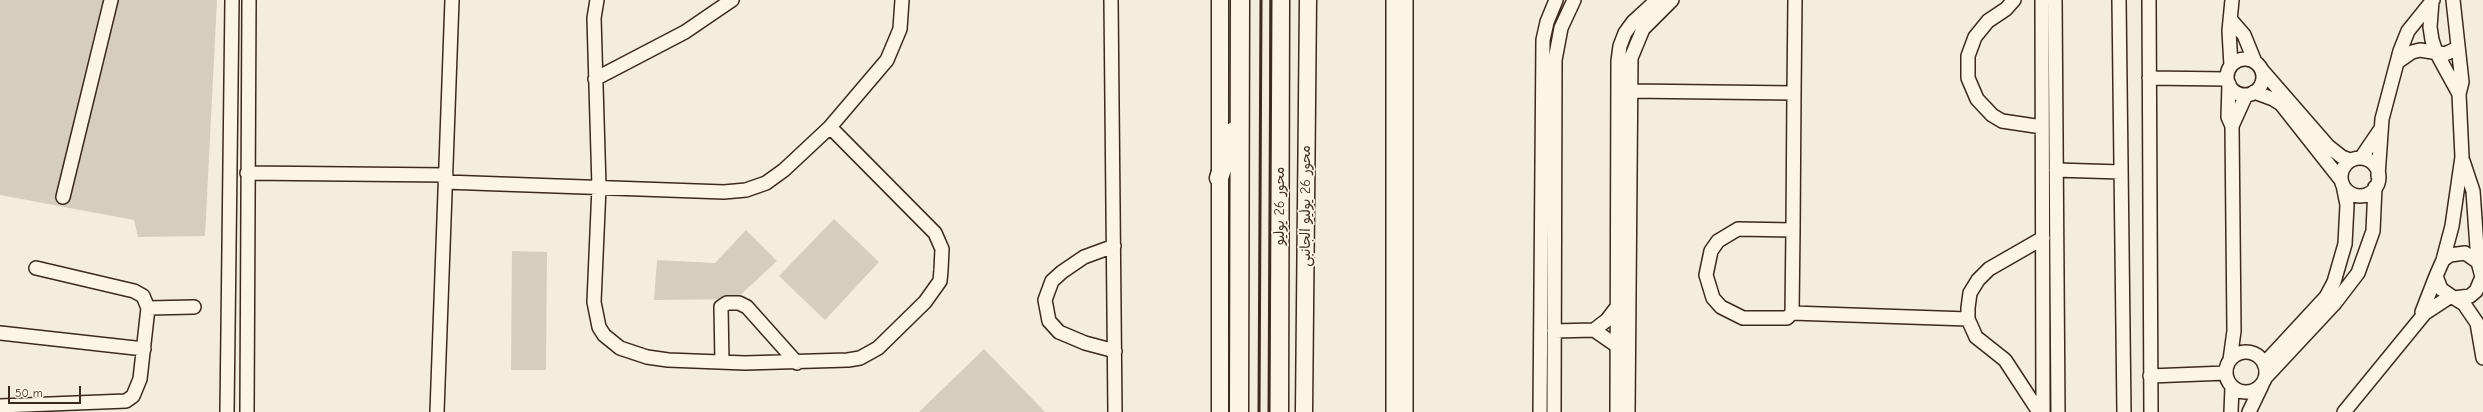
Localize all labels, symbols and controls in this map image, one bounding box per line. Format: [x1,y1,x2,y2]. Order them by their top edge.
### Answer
street label: محور 26 يوليو الجانبى [1298,145,1314,267]
street label: محور 26 يوليو [1272,167,1288,245]
scale bar [10,378,83,404]
text: 50 m [15,386,43,400]

